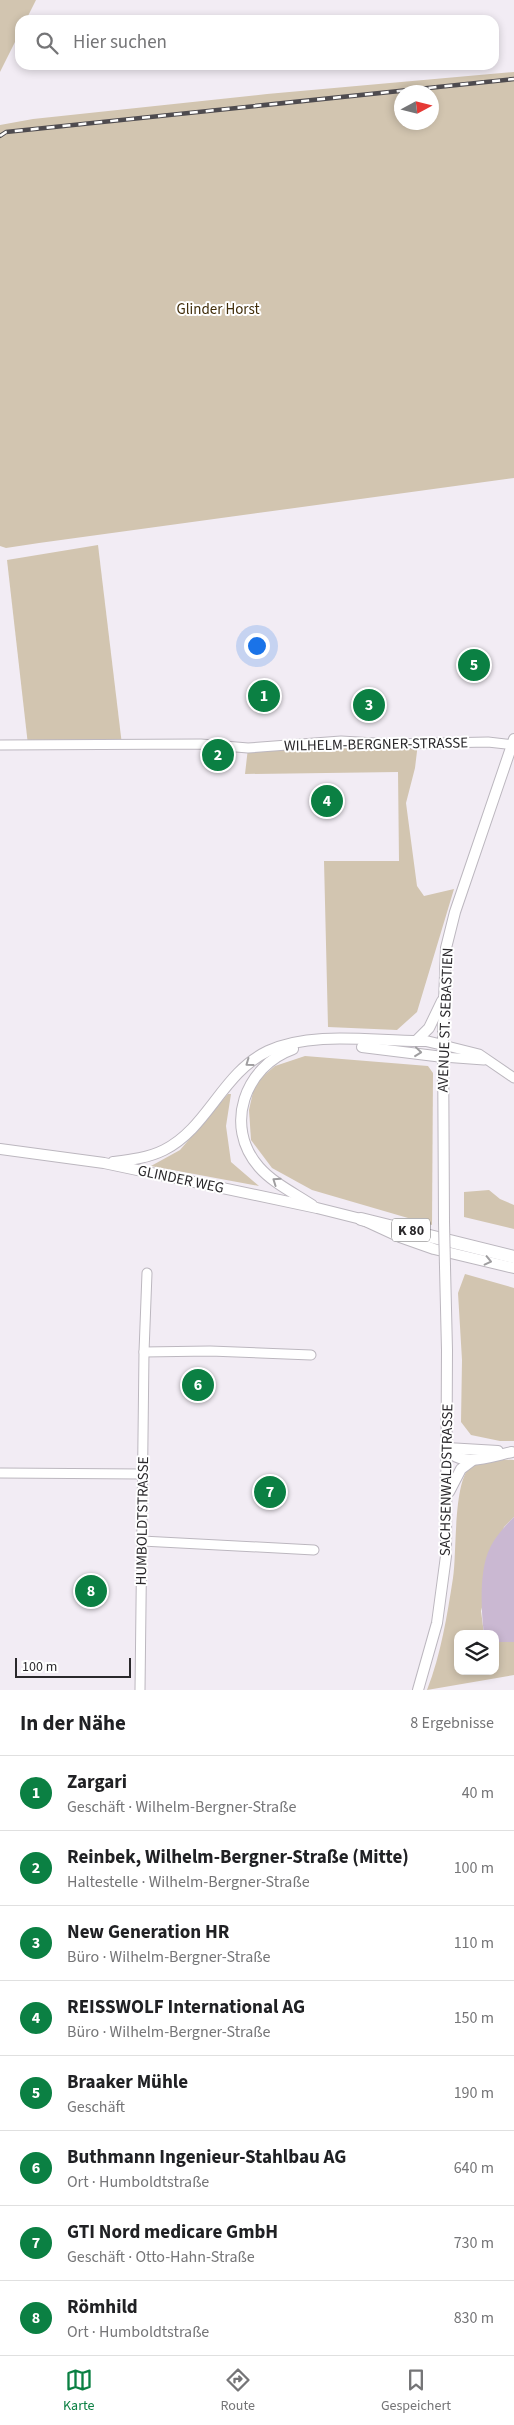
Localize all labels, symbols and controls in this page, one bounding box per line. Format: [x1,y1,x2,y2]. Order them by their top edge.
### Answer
search box [15,15,499,70]
icon: search [33,29,61,57]
text: Hier suchen [73,29,167,56]
north arrow [394,85,439,130]
park label: Glinder Horst [176,299,260,320]
your location [244,633,270,659]
pin: 5 [458,646,490,684]
pin: 1 [248,677,280,715]
pin: 3 [353,686,385,724]
street label: WILHELM-BERGNER-STRASSE [284,732,468,757]
pin: 2 [202,736,234,774]
pin: 4 [311,782,343,820]
street label: AVENUE ST. SEBASTIEN [432,947,459,1093]
one-way arrow [414,1046,422,1057]
one-way arrow [245,1057,255,1066]
street label: GLINDER WEG [136,1160,226,1199]
one-way arrow [272,1178,282,1187]
road number: K 80 [392,1218,430,1242]
one-way arrow [484,1256,492,1266]
pin: 6 [182,1366,214,1404]
street label: SACHSENWALDSTRASSE [435,1403,458,1556]
street label: HUMBOLDTSTRASSE [131,1456,154,1586]
pin: 7 [254,1473,286,1511]
pin: 8 [75,1572,107,1610]
map controls [454,1630,499,1675]
button: layers [454,1630,499,1675]
scale bar [15,1655,131,1678]
text: 100 m [22,1657,57,1677]
text: In der Nähe [20,1708,126,1738]
text: 8 Ergebnisse [410,1712,494,1734]
text: Zargari [67,1769,127,1796]
text: 1 [32,1782,40,1804]
text: 40 m [462,1782,494,1804]
text: Geschäft · Wilhelm-Bergner-Straße [67,1796,296,1818]
text: Reinbek, Wilhelm-Bergner-Straße (Mitte) [67,1844,409,1871]
text: 2 [32,1857,40,1879]
text: 100 m [454,1857,494,1879]
text: Haltestelle · Wilhelm-Bergner-Straße [67,1871,310,1893]
text: New Generation HR [67,1919,229,1946]
text: 3 [32,1932,40,1954]
text: 110 m [454,1932,494,1954]
text: Büro · Wilhelm-Bergner-Straße [67,1946,270,1968]
text: REISSWOLF International AG [67,1994,305,2021]
text: 4 [32,2007,40,2029]
text: 150 m [454,2007,494,2029]
text: Büro · Wilhelm-Bergner-Straße [67,2021,270,2043]
text: Braaker Mühle [67,2069,188,2096]
text: 5 [32,2082,40,2104]
text: 190 m [454,2082,494,2104]
text: Geschäft [67,2096,125,2118]
text: Buthmann Ingenieur-Stahlbau AG [67,2144,346,2171]
text: 6 [32,2157,40,2179]
text: 640 m [454,2157,494,2179]
text: Ort · Humboldtstraße [67,2171,209,2193]
text: GTI Nord medicare GmbH [67,2219,278,2246]
text: 7 [32,2232,40,2254]
text: 730 m [454,2232,494,2254]
text: Geschäft · Otto-Hahn-Straße [67,2246,255,2268]
text: Römhild [67,2294,138,2321]
text: 8 [32,2307,40,2329]
text: 830 m [454,2307,494,2329]
text: Ort · Humboldtstraße [67,2321,209,2343]
tab: Karte [63,2366,94,2416]
tab: Route [220,2366,255,2416]
tab: Gespeichert [381,2366,451,2416]

